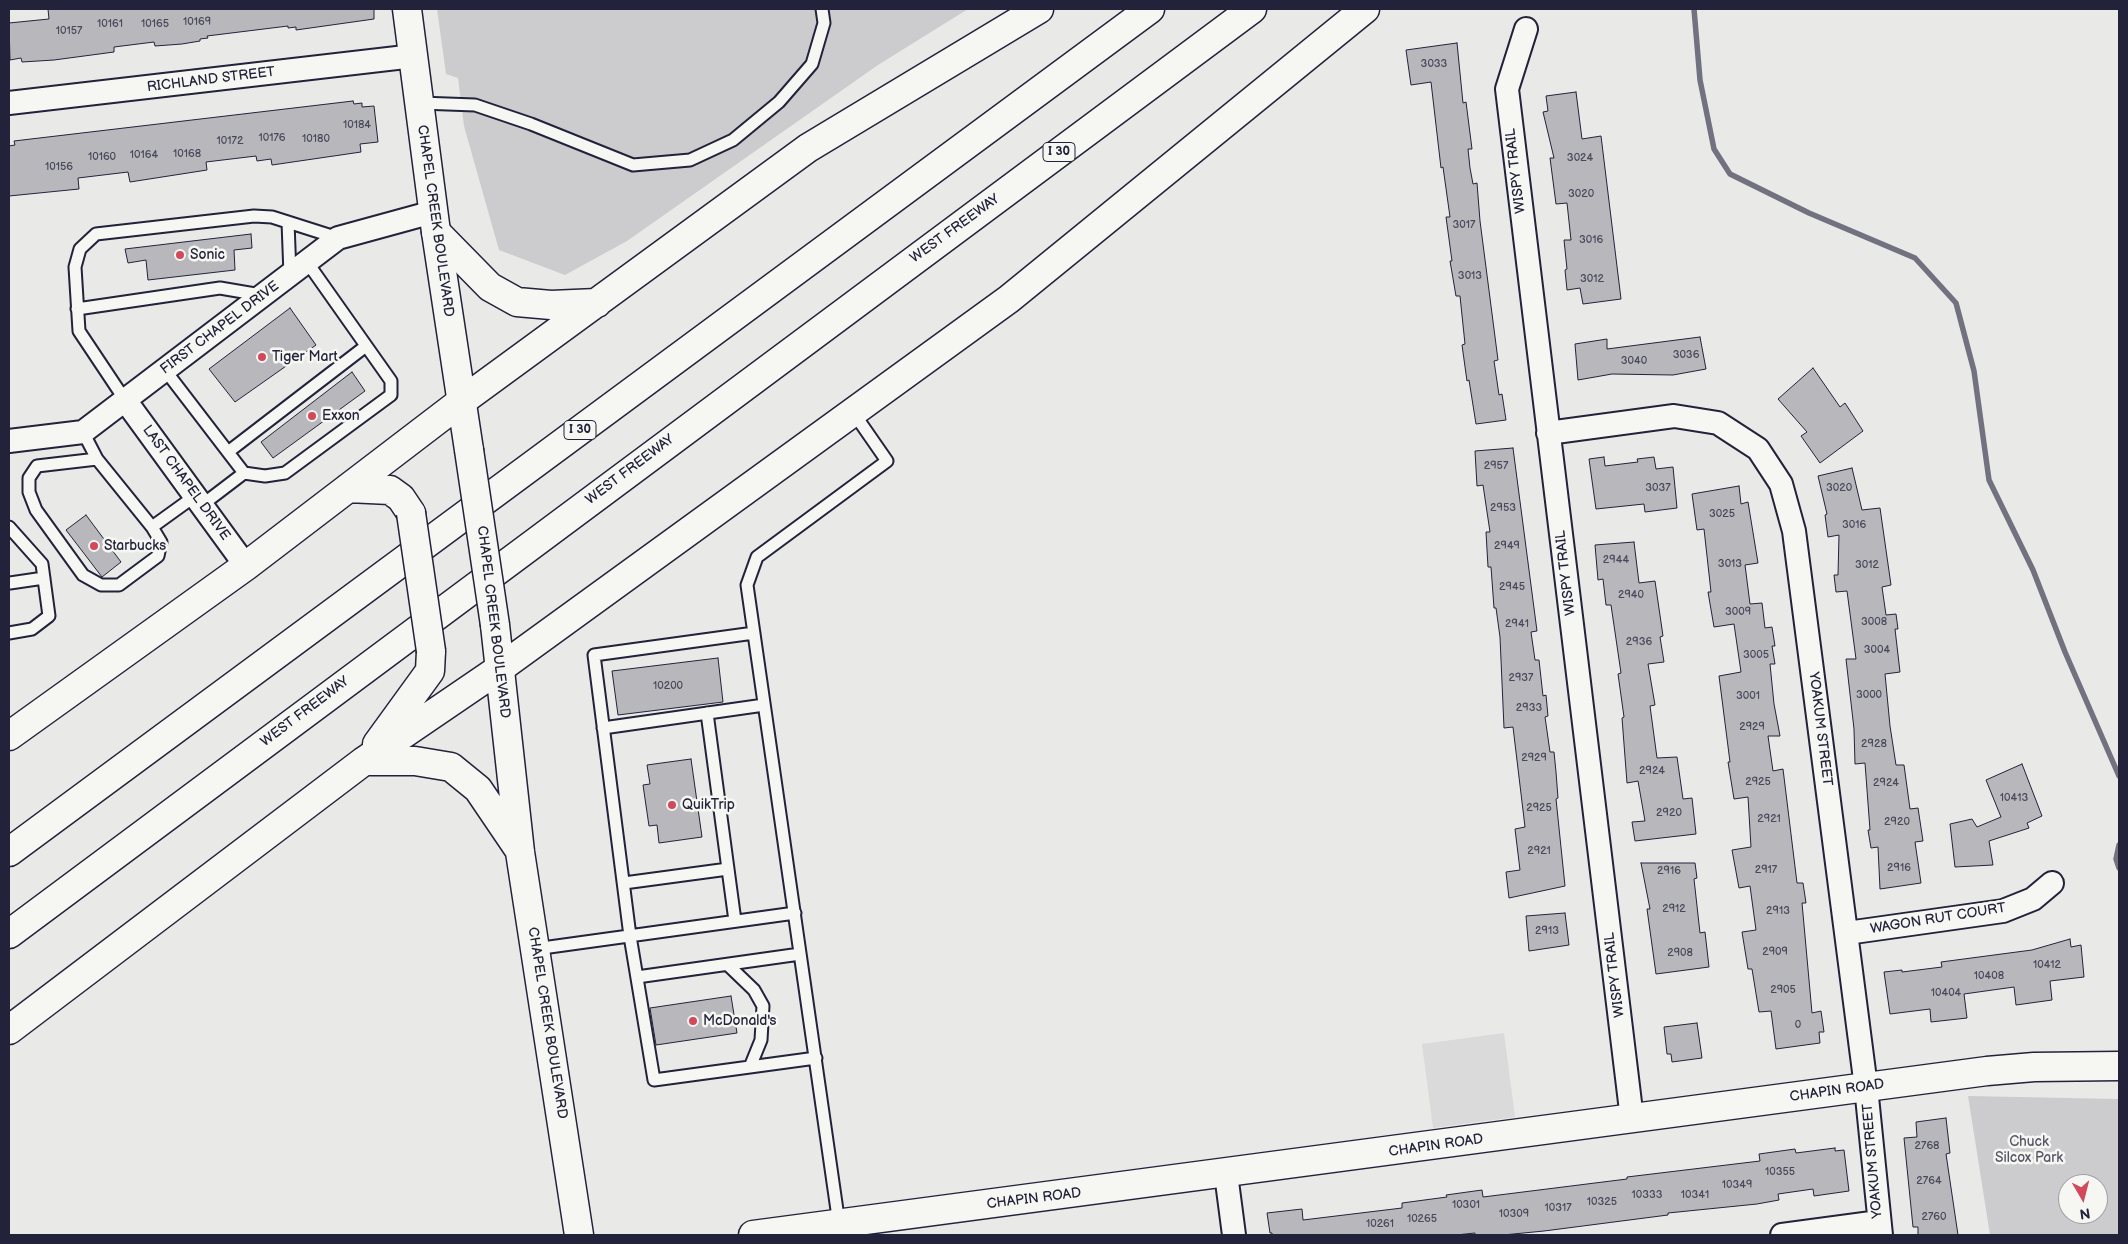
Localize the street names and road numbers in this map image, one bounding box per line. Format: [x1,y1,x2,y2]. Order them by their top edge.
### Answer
street label: RICHLAND STREET [146,64,276,96]
street label: CHAPEL CREEK BOULEVARD [413,124,457,318]
street label: WISPY TRAIL [1502,127,1530,215]
road number: I 30 [1043,142,1075,162]
street label: WEST FREEWAY [907,191,1003,267]
street label: FIRST CHAPEL DRIVE [157,278,283,378]
road number: I 30 [564,420,596,440]
street label: LAST CHAPEL DRIVE [139,422,233,544]
street label: WEST FREEWAY [583,431,677,509]
street label: CHAPEL CREEK BOULEVARD [473,525,513,719]
street label: WISPY TRAIL [1552,529,1580,617]
street label: YOAKUM STREET [1805,671,1835,787]
street label: WEST FREEWAY [258,673,352,751]
street label: WAGON RUT COURT [1869,900,2007,938]
street label: CHAPEL CREEK BOULEVARD [524,926,570,1120]
street label: WISPY TRAIL [1601,931,1629,1019]
street label: CHAPIN ROAD [1789,1076,1885,1106]
street label: YOAKUM STREET [1860,1103,1886,1219]
street label: CHAPIN ROAD [1388,1131,1484,1161]
street label: CHAPIN ROAD [986,1185,1082,1213]

